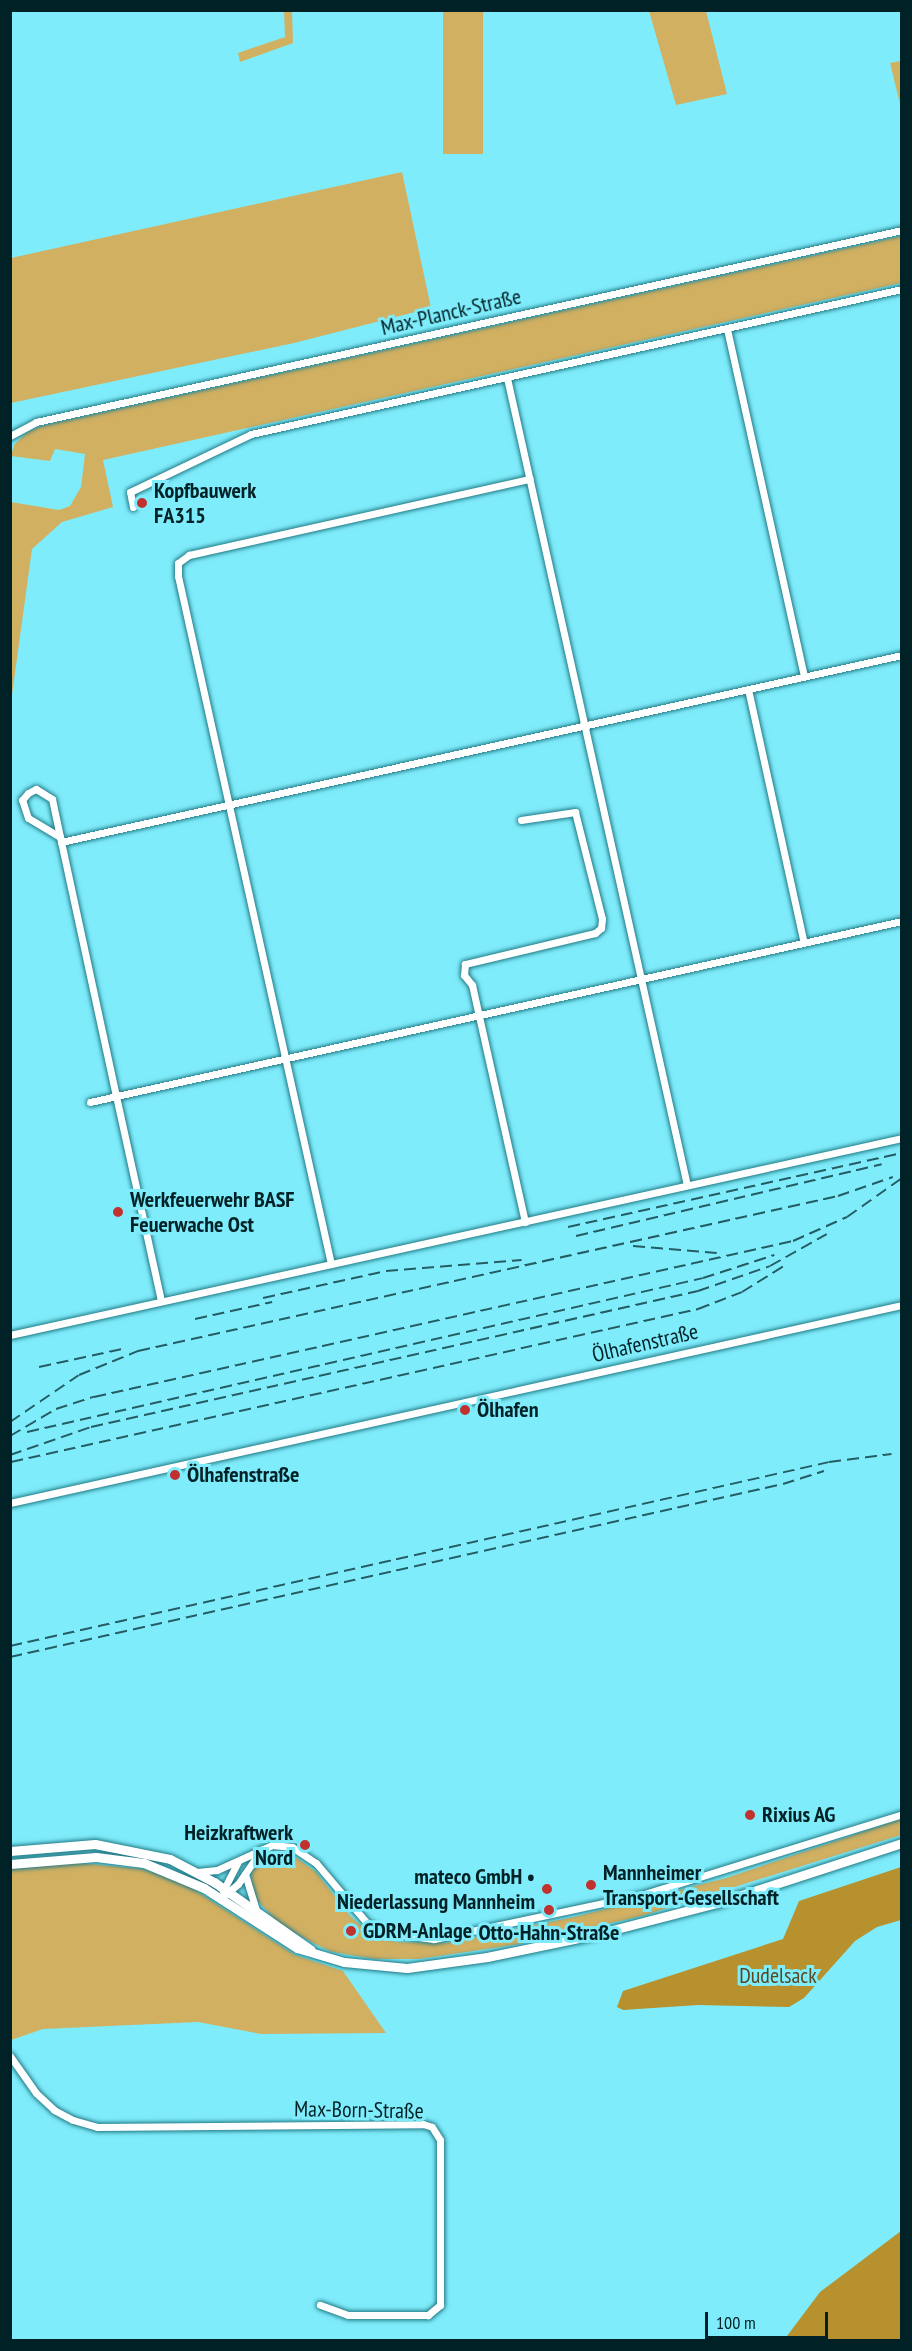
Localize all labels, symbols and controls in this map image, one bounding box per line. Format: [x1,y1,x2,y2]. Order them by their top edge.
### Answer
street label: Max-Planck-Straße [378,283,524,341]
place label: Kopfbauwerk FA315 [154,477,256,528]
marker: Kopfbauwerk FA315 [135,496,149,510]
place label: Werkfeuerwehr BASF Feuerwache Ost [130,1186,295,1238]
marker: Werkfeuerwehr BASF Feuerwache Ost [111,1205,125,1219]
street label: Ölhafenstraße [589,1318,701,1368]
place label: Ölhafen [477,1397,539,1423]
marker: Ölhafen [458,1403,472,1417]
place label: Ölhafenstraße [187,1462,299,1488]
marker: Ölhafenstraße [168,1468,182,1482]
place label: Rixius AG [762,1802,836,1828]
marker: Rixius AG [743,1808,757,1822]
place label: Heizkraftwerk Nord [184,1819,293,1870]
marker: Heizkraftwerk Nord [298,1838,312,1852]
place label: Mannheimer Transport-Gesellschaft [603,1859,779,1910]
place label: mateco GmbH • Niederlassung Mannheim [337,1863,535,1915]
marker: Mannheimer Transport-Gesellschaft [584,1878,598,1892]
marker: mateco GmbH • Niederlassung Mannheim [540,1882,554,1896]
marker: Otto-Hahn-Straße [542,1903,556,1917]
place label: GDRM-Anlage [363,1918,472,1944]
place label: Otto-Hahn-Straße [478,1920,620,1946]
marker: GDRM-Anlage [344,1924,358,1938]
park label: Dudelsack [739,1963,817,1989]
street label: Max-Born-Straße [294,2096,424,2124]
scale bar [708,2300,831,2338]
text: 100 m [716,2311,756,2334]

